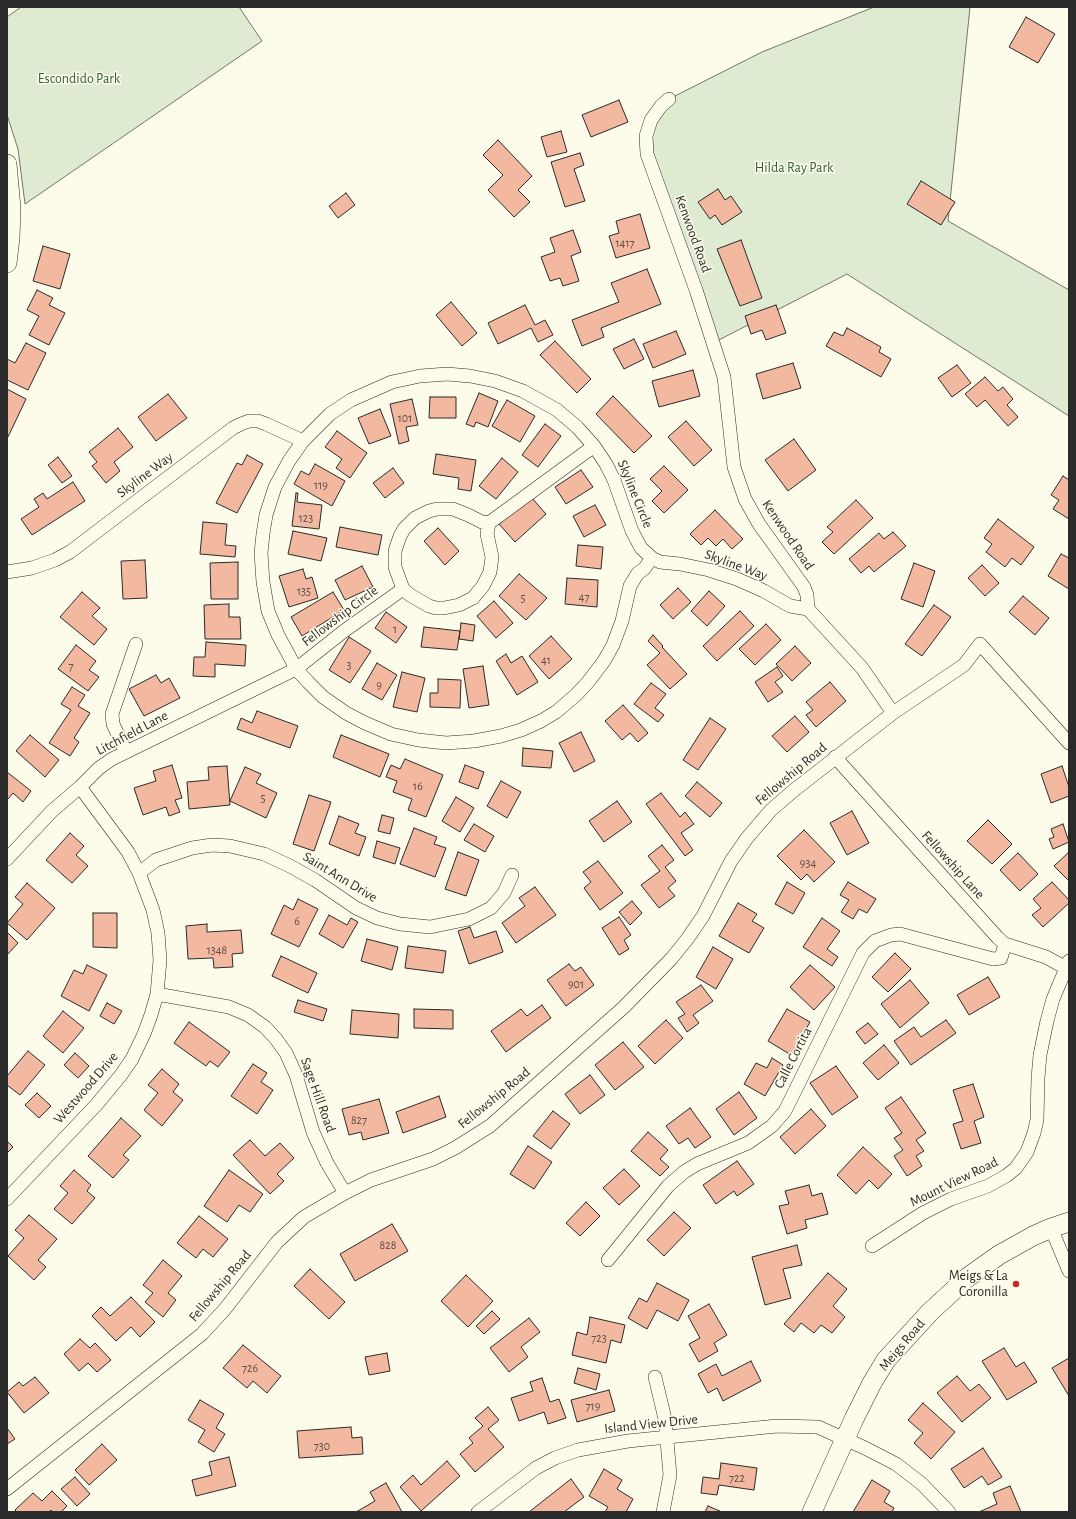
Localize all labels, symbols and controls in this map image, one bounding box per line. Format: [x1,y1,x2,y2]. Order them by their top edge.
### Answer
park label: Escondido Park [38,71,120,87]
park label: Hilda Ray Park [755,160,833,176]
street label: Kenwood Road [671,193,715,275]
house number: 1417 [615,236,635,250]
house number: 101 [398,411,412,425]
street label: Skyline Way [114,449,176,501]
street label: Skyline Circle [614,457,656,531]
house number: 119 [314,478,328,492]
street label: Kenwood Road [758,497,818,573]
house number: 123 [299,511,313,525]
street label: Skyline Way [702,546,770,584]
street label: Fellowship Circle [299,582,381,650]
house number: 135 [297,584,311,598]
house number: 47 [579,590,589,604]
house number: 5 [520,591,526,605]
house number: 1 [393,622,397,636]
house number: 41 [541,653,551,667]
house number: 3 [347,658,351,672]
house number: 7 [68,659,74,673]
house number: 9 [376,678,382,692]
street label: Litchfield Lane [93,707,171,759]
street label: Fellowship Road [752,739,830,809]
house number: 16 [413,779,423,793]
house number: 5 [260,791,266,805]
street label: Fellowship Lane [918,827,988,903]
street label: Saint Ann Drive [300,848,380,906]
house number: 934 [800,856,816,870]
house number: 6 [294,914,300,928]
house number: 1348 [207,943,227,957]
house number: 901 [568,977,584,991]
street label: Calle Cortita [770,1025,816,1091]
street label: Westwood Drive [50,1049,122,1127]
street label: Sage Hill Road [297,1055,339,1135]
street label: Fellowship Road [454,1064,534,1132]
house number: 827 [351,1113,367,1127]
street label: Mount View Road [907,1153,1001,1211]
house number: 828 [380,1238,396,1252]
street label: Fellowship Road [185,1247,255,1325]
place label: Meigs & La Coronilla [949,1268,1008,1300]
marker: Meigs & La Coronilla [1011,1279,1021,1289]
street label: Meigs Road [875,1316,929,1374]
house number: 723 [591,1331,607,1345]
house number: 726 [242,1361,258,1375]
house number: 719 [586,1399,600,1413]
street label: Island View Drive [603,1411,699,1437]
house number: 730 [314,1439,330,1453]
house number: 722 [729,1471,745,1485]

